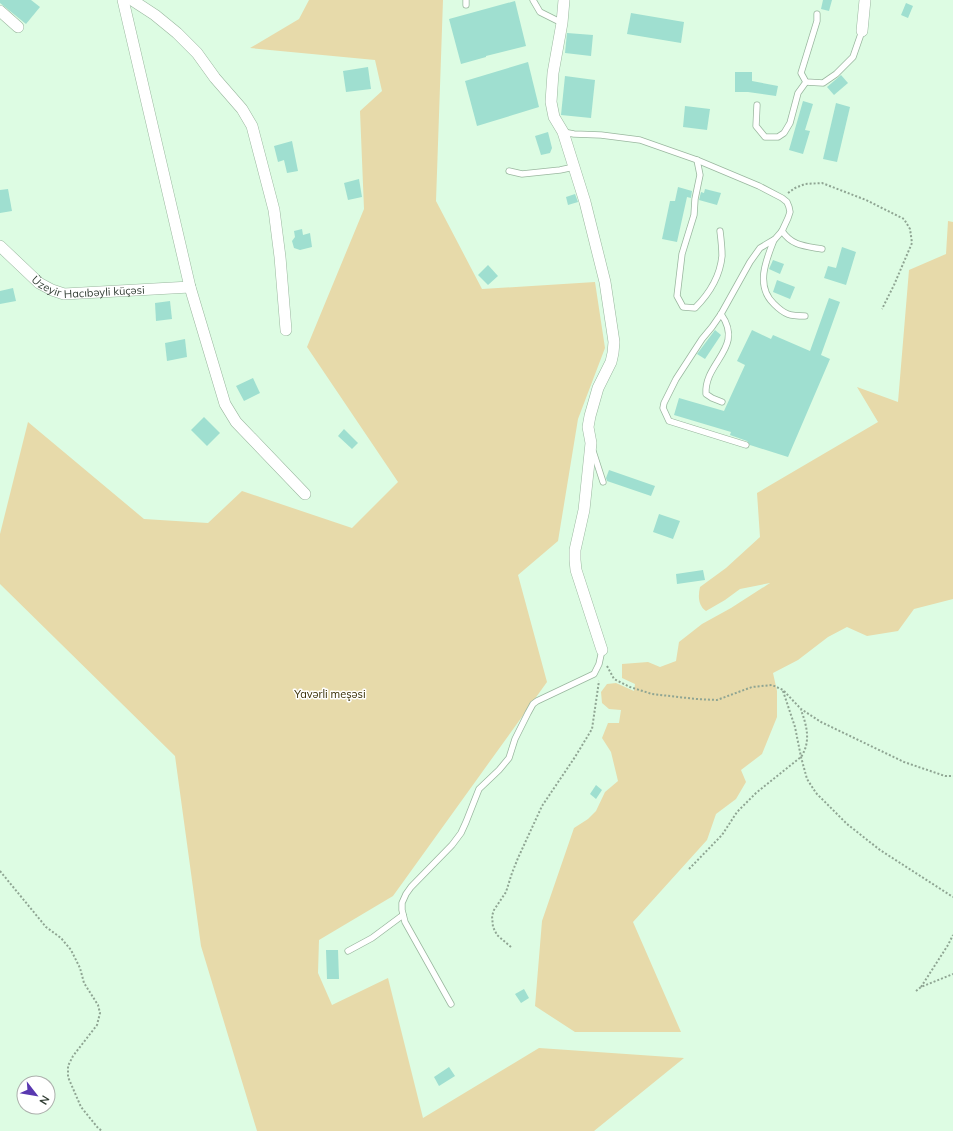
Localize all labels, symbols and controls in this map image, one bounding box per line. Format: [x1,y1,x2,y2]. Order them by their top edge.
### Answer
street label: Üzeyir Hacıbəyli küçəsi [29,273,145,301]
park label: Yavərli meşəsi [293,687,366,701]
north arrow [16,1075,56,1115]
text: N [36,1093,53,1107]

